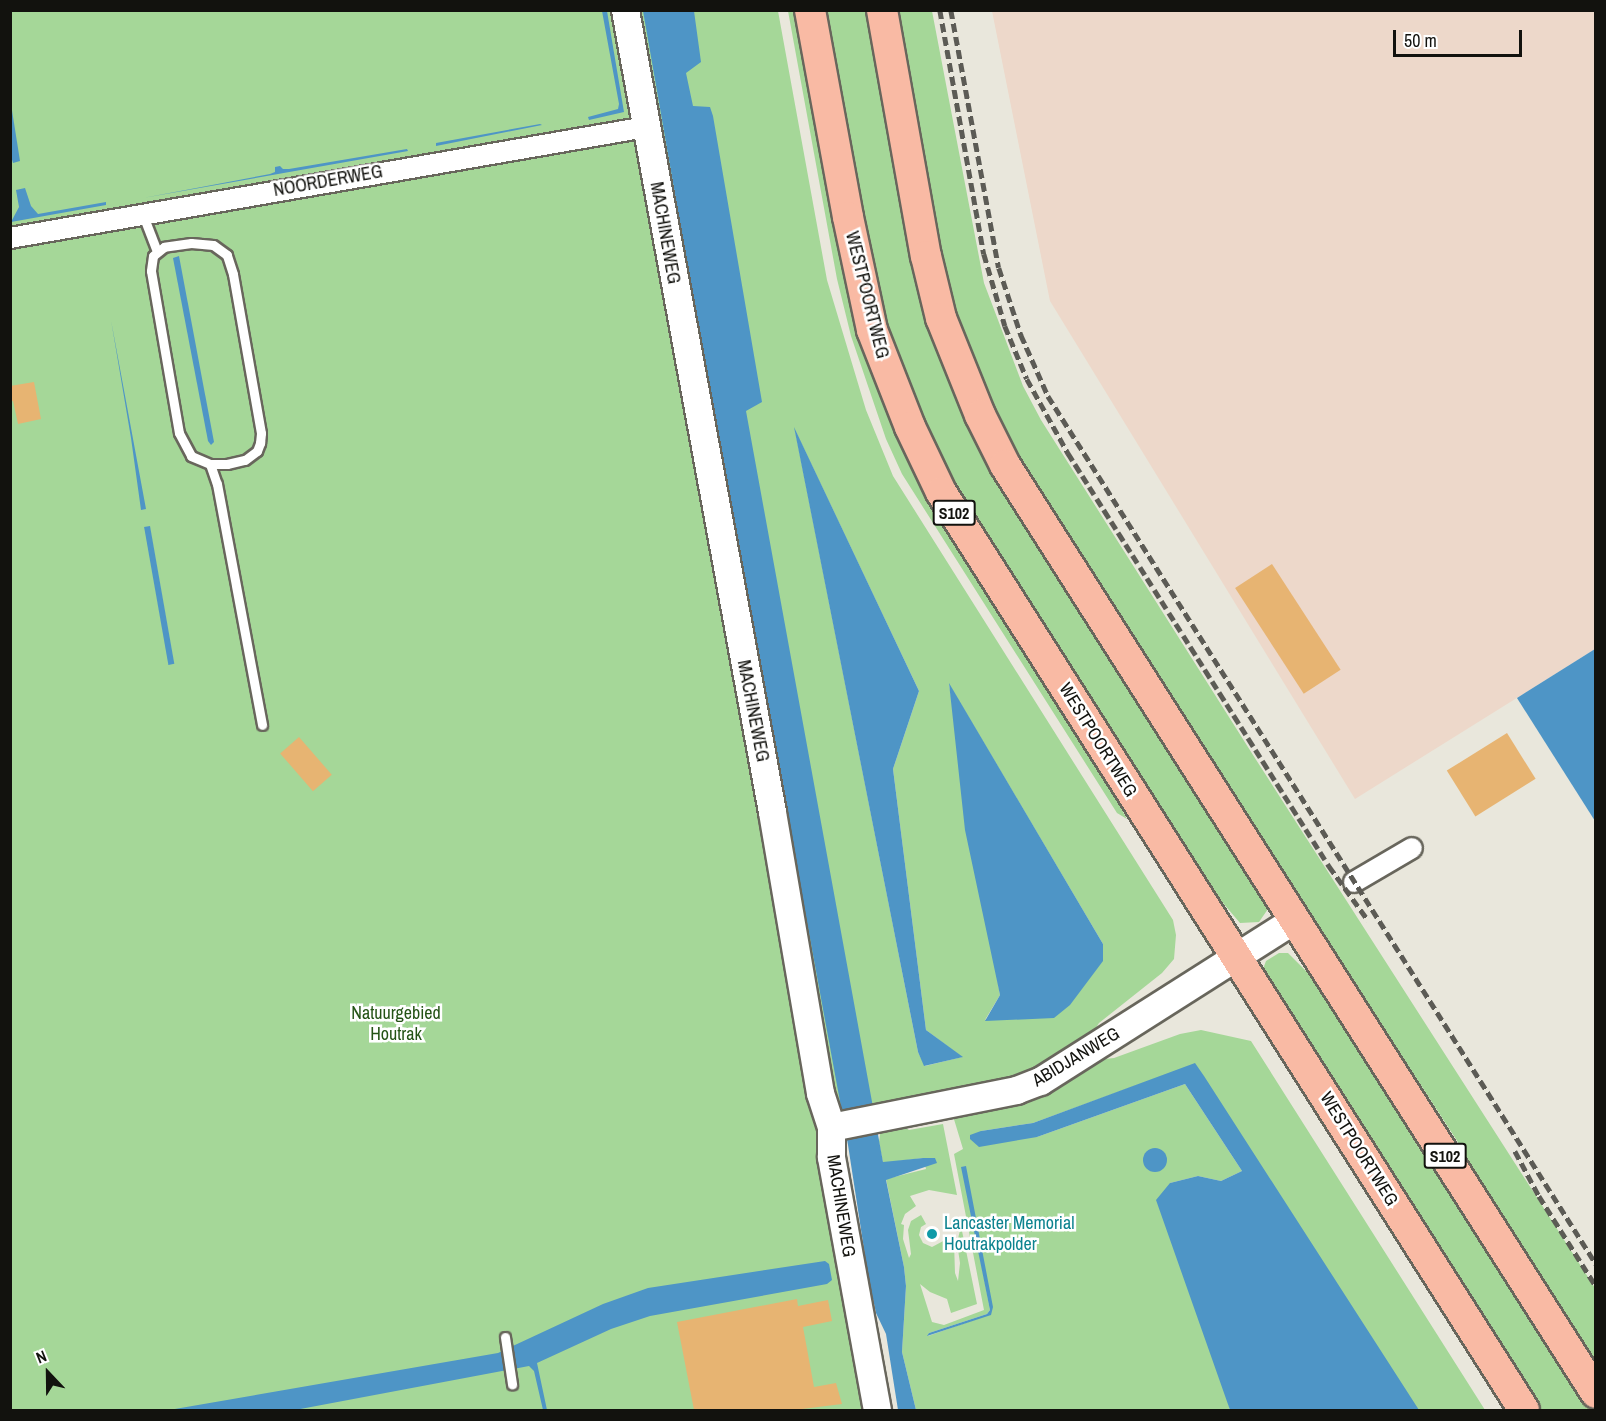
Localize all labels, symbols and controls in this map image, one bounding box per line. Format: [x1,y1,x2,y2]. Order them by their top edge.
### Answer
scale bar [1396,18,1525,56]
text: 50 m [1404,28,1437,53]
street label: NOORDERWEG [272,161,384,201]
street label: MACHINEWEG [645,180,685,286]
street label: WESTPOORTWEG [841,229,893,361]
road number: S102 [932,500,976,526]
street label: MACHINEWEG [733,658,773,764]
street label: WESTPOORTWEG [1054,679,1142,801]
park label: Natuurgebied Houtrak [351,1003,441,1046]
street label: ABIDJANWEG [1029,1023,1123,1091]
street label: WESTPOORTWEG [1315,1088,1403,1210]
road number: S102 [1422,1143,1468,1169]
street label: MACHINEWEG [822,1153,860,1259]
place label: Lancaster Memorial Houtrakpolder [944,1213,1074,1256]
marker: Lancaster Memorial Houtrakpolder [925,1227,939,1241]
north arrow [18,1343,78,1403]
text: N [33,1344,50,1368]

